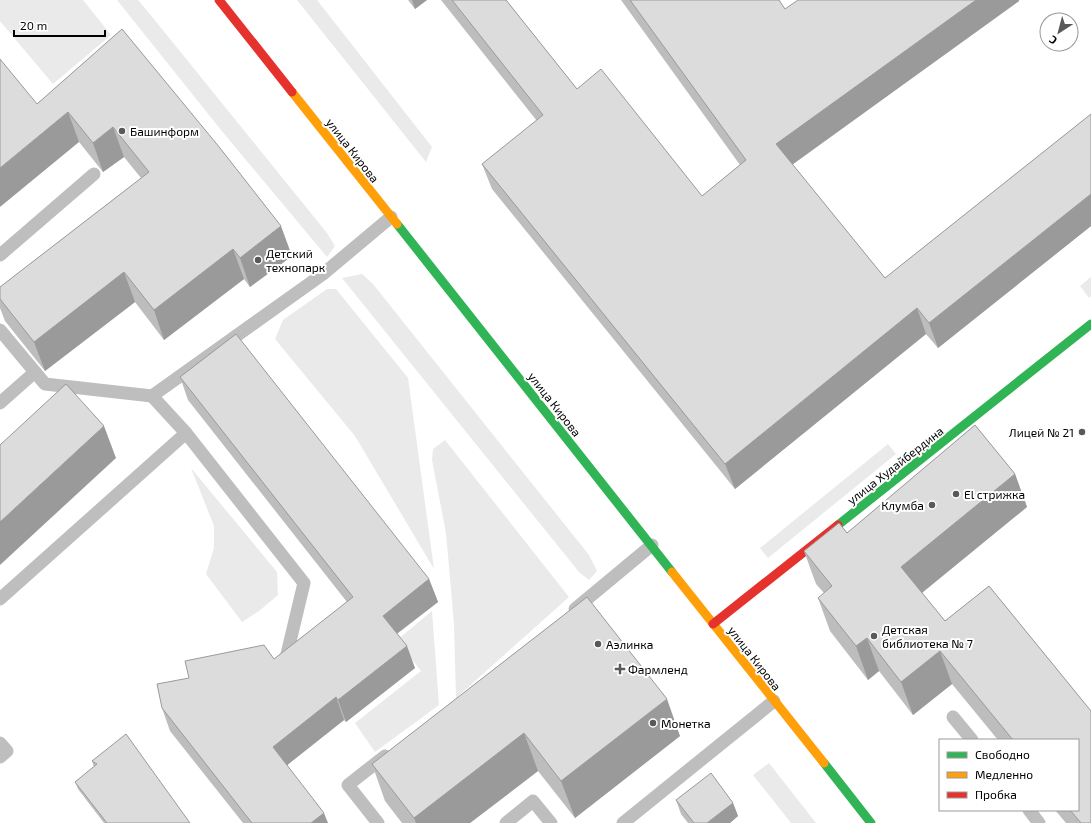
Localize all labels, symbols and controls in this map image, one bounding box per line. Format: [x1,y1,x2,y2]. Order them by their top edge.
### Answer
scale bar [14,12,105,38]
north arrow [1039,12,1079,52]
text: 20 m [20,18,47,32]
text: С [1046,33,1059,48]
street label: улица Кирова [323,115,382,185]
place label: Башинформ [130,124,199,138]
marker: Башинформ [117,126,127,136]
place label: Детский технопарк [266,246,326,274]
marker: Детский технопарк [253,255,263,265]
street label: улица Кирова [525,369,584,439]
street label: улица Худайбердина [844,423,946,508]
place label: Лицей № 21 [1009,425,1074,439]
marker: Лицей № 21 [1077,427,1087,437]
place label: El стрижка [964,487,1025,501]
marker: El стрижка [951,489,961,499]
place label: Клумба [881,498,924,513]
marker: Клумба [927,500,937,510]
place label: Детская библиотека № 7 [882,622,973,650]
street label: улица Кирова [725,623,784,693]
marker: Детская библиотека № 7 [869,631,879,641]
place label: Аэлинка [606,637,653,651]
marker: Аэлинка [593,639,603,649]
place label: Фармленд [628,662,688,676]
marker: Фармленд [615,664,625,674]
place label: Монетка [661,716,711,730]
marker: Монетка [648,718,658,728]
legend [939,739,1079,811]
text: Свободно [975,747,1030,761]
text: Медленно [975,767,1033,781]
text: Пробка [975,787,1017,801]

